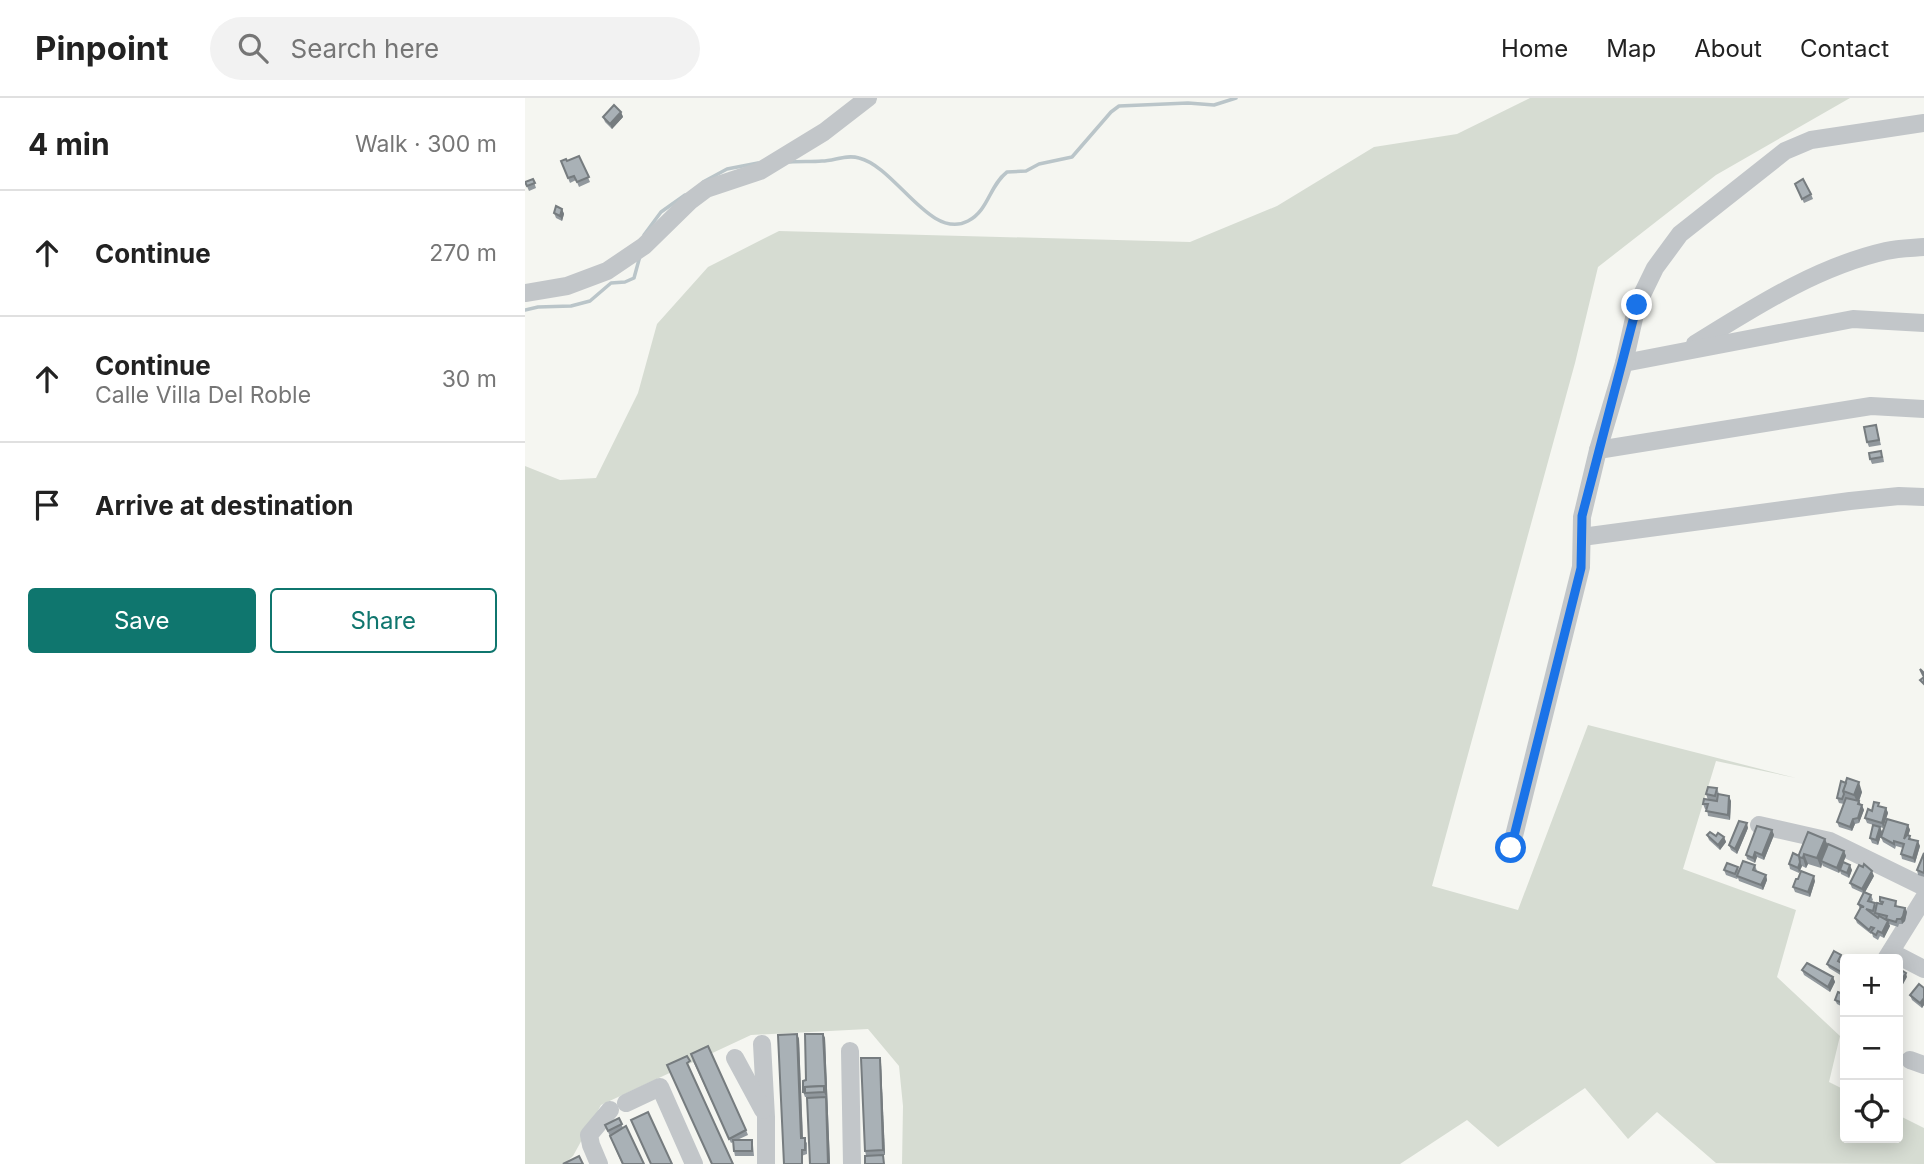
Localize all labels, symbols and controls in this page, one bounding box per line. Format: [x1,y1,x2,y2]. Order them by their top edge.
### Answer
search box [210,17,700,80]
text: Pinpoint [35,28,168,68]
icon: search [234,29,272,67]
text: Search here [290,33,439,64]
text: Home [1501,34,1568,63]
text: Map [1606,34,1656,63]
text: About [1694,34,1762,63]
text: Contact [1800,34,1889,63]
text: 4 min [28,126,110,162]
text: Walk · 300 m [355,130,497,158]
icon: ahead [28,234,66,272]
text: Continue [95,238,211,269]
text: 270 m [429,239,497,267]
route end [1621,289,1652,320]
text: Continue [95,350,211,381]
icon: ahead [28,360,66,398]
text: 30 m [442,365,497,393]
text: Calle Villa Del Roble [95,381,311,409]
icon: arrive [28,486,66,524]
text: Arrive at destination [95,490,354,521]
button: Save [28,588,256,653]
button: Share [270,588,497,653]
route start [1495,832,1526,863]
map controls [1840,954,1903,1143]
button: + [1840,954,1903,1017]
button: − [1840,1017,1903,1080]
button: locate [1840,1080,1903,1143]

